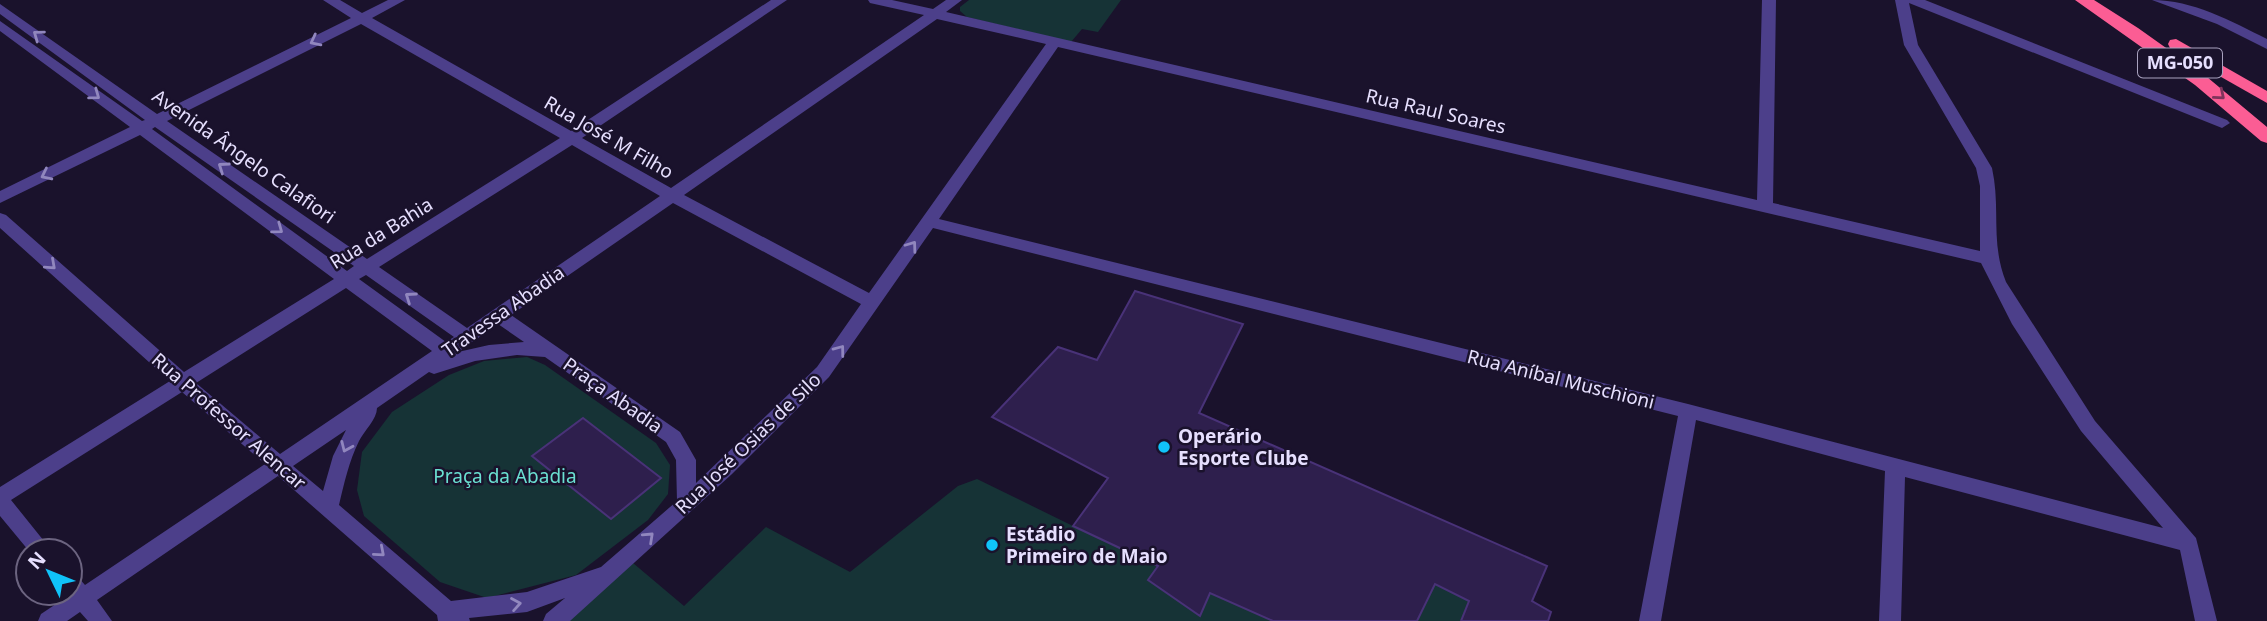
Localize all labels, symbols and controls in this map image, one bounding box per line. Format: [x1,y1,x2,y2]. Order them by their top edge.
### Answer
one-way arrow [33,31,46,43]
one-way arrow [310,32,322,46]
road number: MG-050 [2138,48,2222,78]
street label: Rua Raul Soares [1363,82,1509,140]
street label: Avenida Ângelo Calafiori [147,83,341,229]
one-way arrow [87,86,99,99]
one-way arrow [2212,87,2225,99]
street label: Rua José M Filho [539,89,679,185]
one-way arrow [218,163,231,175]
one-way arrow [41,167,53,181]
street label: Rua da Bahia [325,191,437,275]
one-way arrow [270,221,283,233]
one-way arrow [904,241,916,254]
one-way arrow [43,257,56,269]
street label: Travessa Abadia [437,259,569,363]
one-way arrow [405,293,418,305]
street label: Rua Aníbal Muschioni [1465,343,1657,415]
one-way arrow [831,345,844,357]
street label: Rua Professor Alencar [146,347,312,495]
street label: Praça Abadia [558,351,668,439]
street label: Rua José Osias de Silo [669,367,827,519]
place label: Operário Esporte Clube [1178,423,1309,471]
marker: Operário Esporte Clube [1156,439,1172,455]
one-way arrow [340,440,354,452]
park label: Praça da Abadia [433,463,577,489]
place label: Estádio Primeiro de Maio [1006,521,1168,569]
one-way arrow [641,532,654,545]
north arrow [14,537,84,607]
marker: Estádio Primeiro de Maio [984,537,1000,553]
one-way arrow [372,544,385,556]
text: N [22,546,51,575]
one-way arrow [510,597,522,612]

